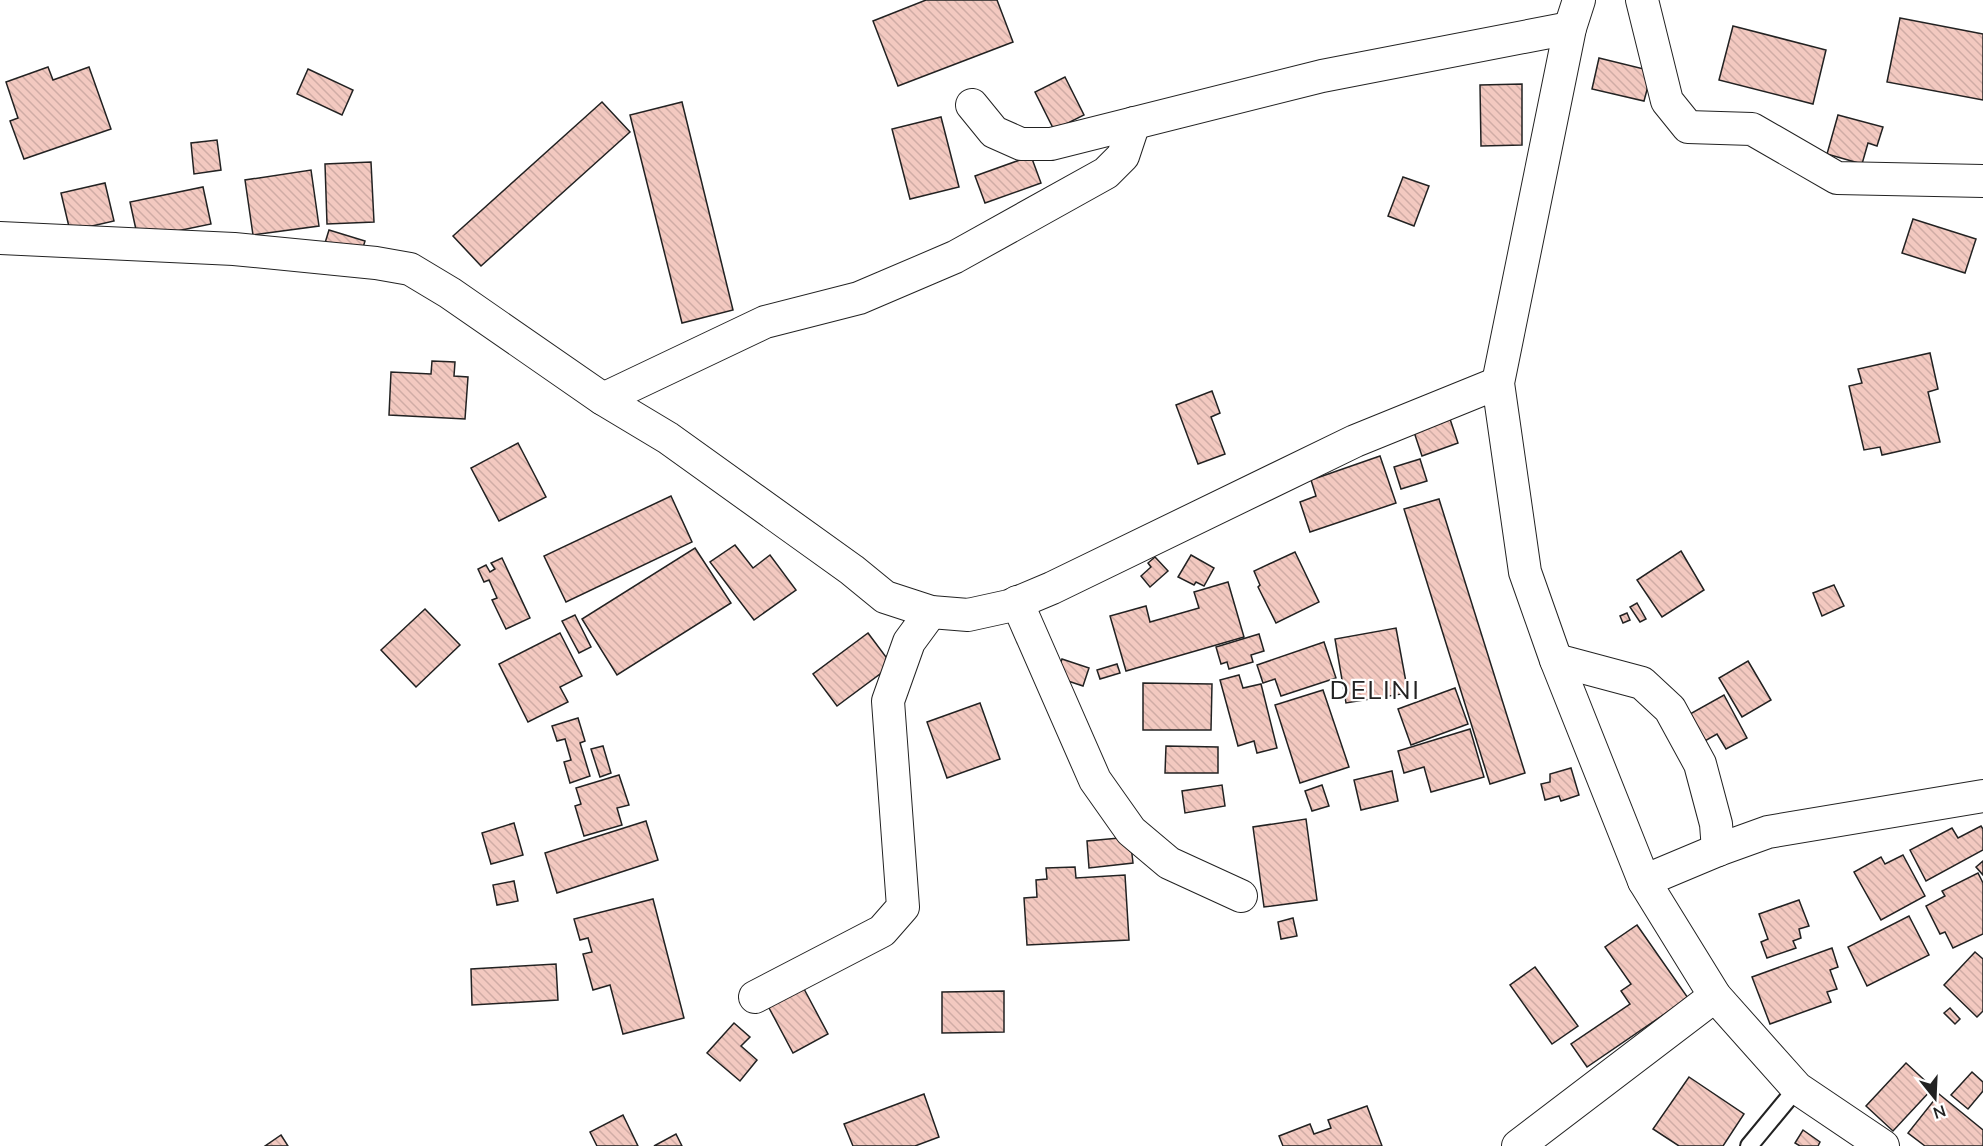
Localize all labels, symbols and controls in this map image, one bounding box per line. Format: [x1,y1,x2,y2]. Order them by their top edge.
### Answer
district label: DELINI [1330,673,1420,706]
north arrow [1905,1068,1965,1128]
text: N [1931,1101,1948,1124]

